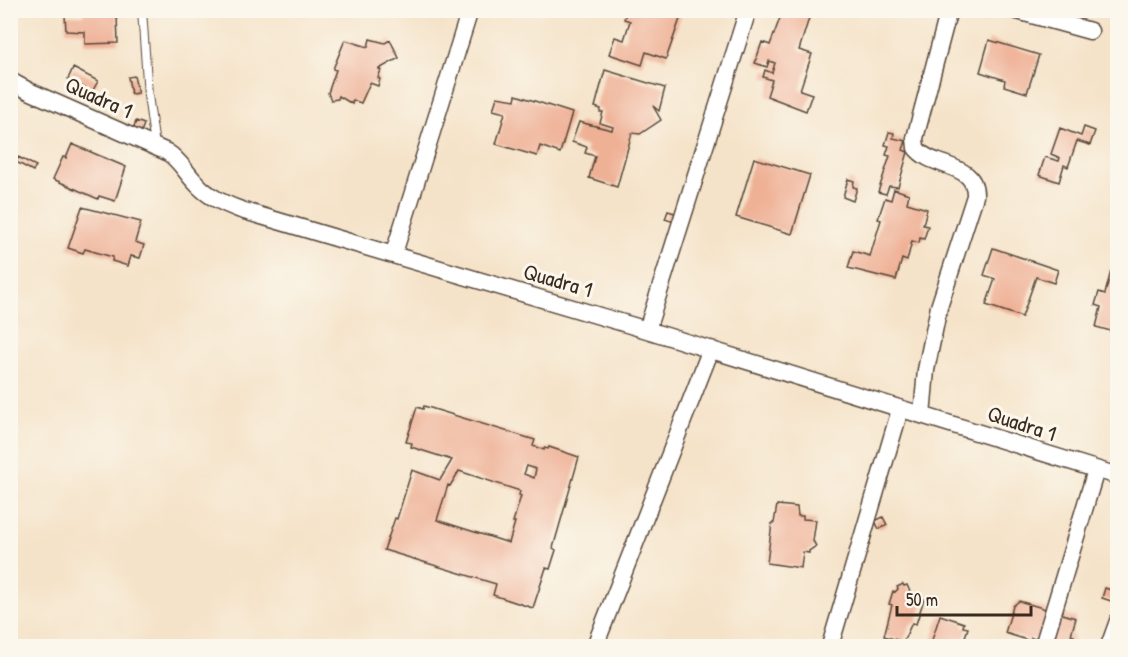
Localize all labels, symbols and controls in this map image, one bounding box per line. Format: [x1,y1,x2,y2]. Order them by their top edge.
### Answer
street label: Quadra 1 [61,69,137,125]
street label: Quadra 1 [520,256,596,304]
street label: Quadra 1 [984,398,1060,448]
scale bar [897,579,1030,617]
text: 50 m [906,587,938,612]

